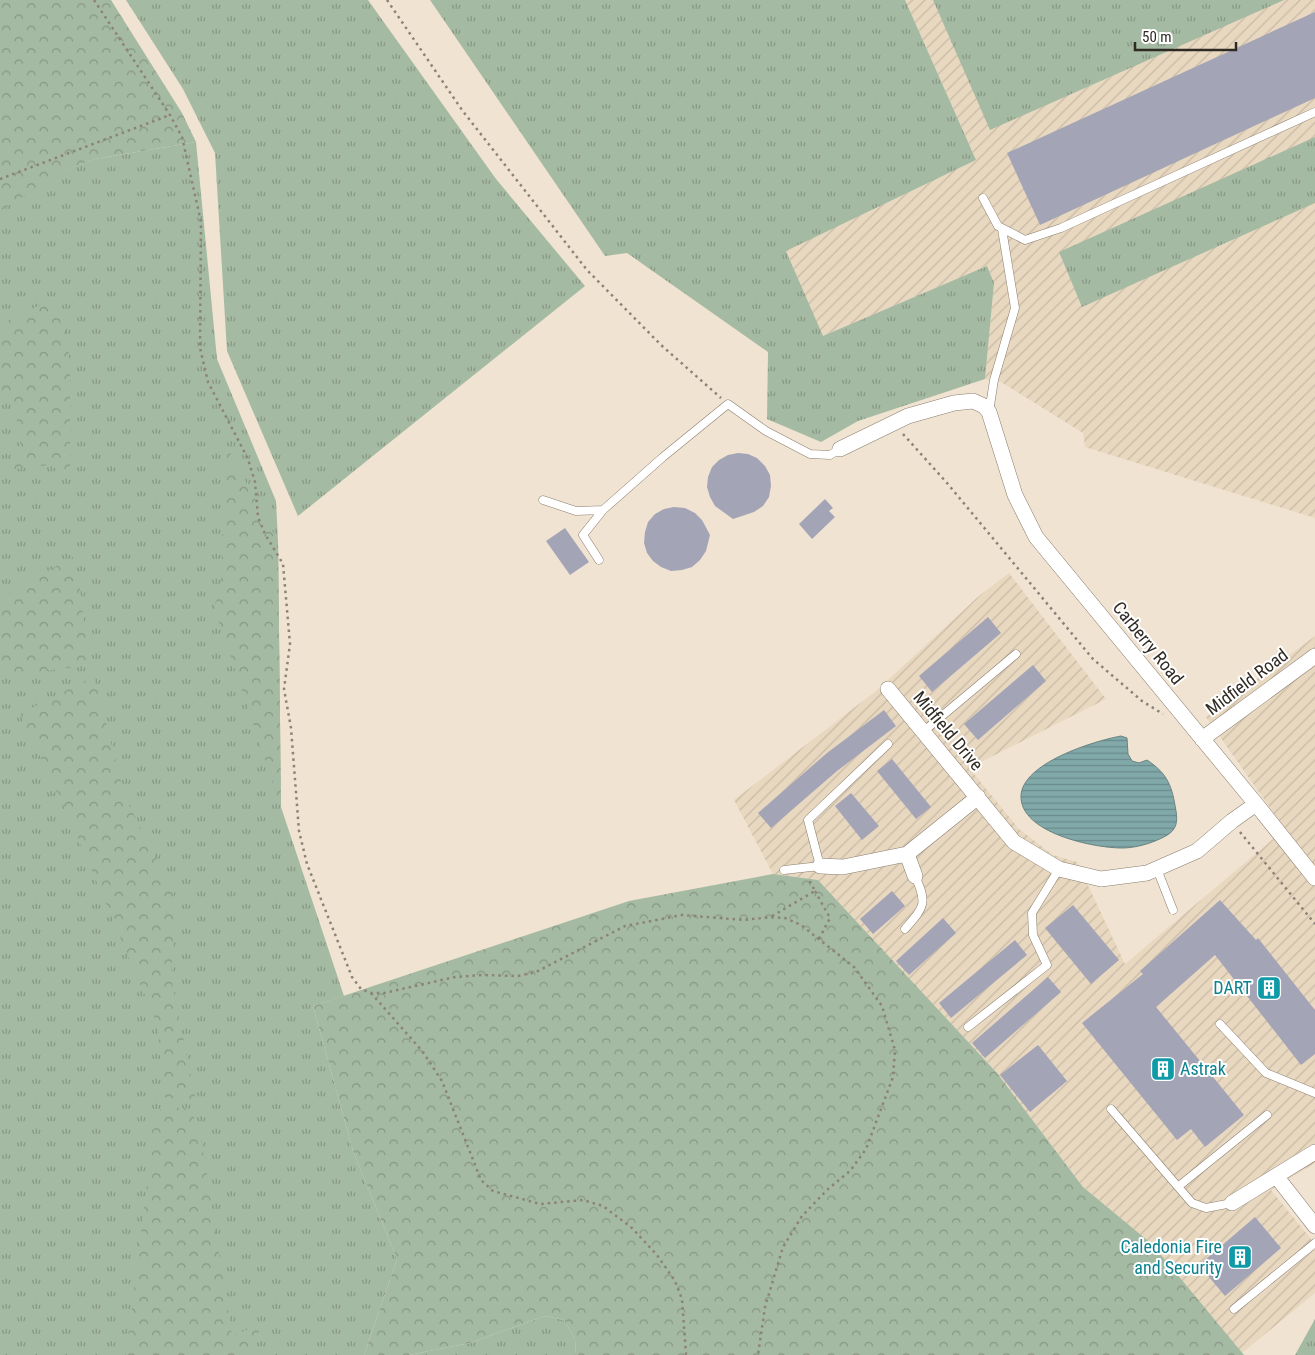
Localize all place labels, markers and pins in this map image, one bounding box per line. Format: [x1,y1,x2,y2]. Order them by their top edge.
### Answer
building icon: DART [1256,975,1282,1001]
place label: DART [1213,977,1252,998]
building icon: Astrak [1150,1056,1176,1082]
place label: Astrak [1180,1058,1226,1079]
place label: Caledonia Fire and Security [1120,1236,1222,1278]
building icon: Caledonia Fire and Security [1227,1244,1253,1270]

